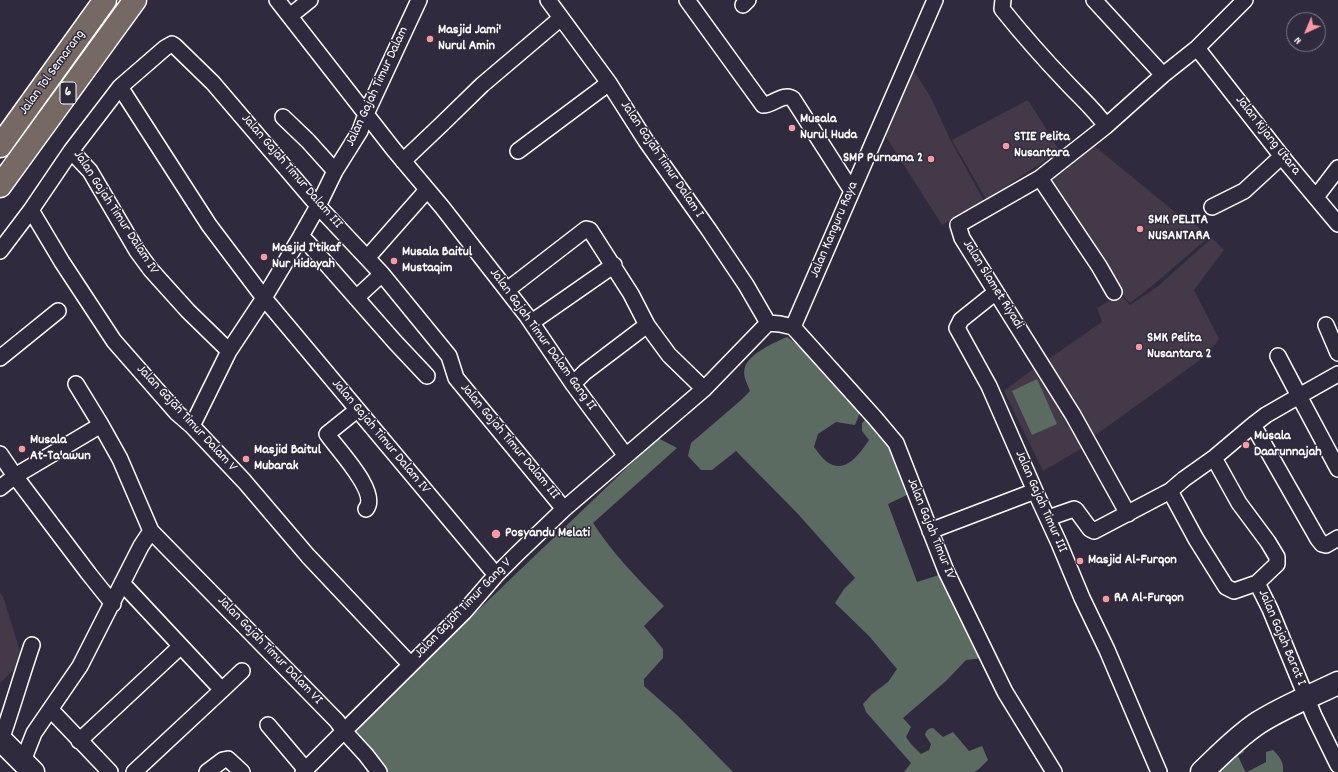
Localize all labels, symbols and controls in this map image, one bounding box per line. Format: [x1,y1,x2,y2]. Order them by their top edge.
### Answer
north arrow [1286,12,1326,52]
place label: Masjid Jami' Nurul Amin [438,23,501,56]
street label: Jalan Gajah Timur Dalam [343,24,413,150]
street label: Jalan Tol Semarang [16,27,90,119]
text: N [1291,32,1306,48]
marker: Masjid Jami' Nurul Amin [425,34,435,44]
road number: 6 [60,82,76,104]
street label: Jalan Kijang Utara [1231,93,1303,179]
street label: Jalan Gajah Timur Dalam I [616,98,706,222]
street label: Jalan Gajah Timur Dalam III [237,111,345,233]
place label: Musala Nurul Huda [800,112,857,144]
marker: Musala Nurul Huda [787,123,797,133]
place label: STIE Pelita Nusantara [1014,130,1070,162]
marker: STIE Pelita Nusantara [1001,141,1011,151]
street label: Jalan Gajah Timur Dalam IV [69,148,161,278]
place label: SMP Purnama 2 [843,151,923,167]
marker: SMP Purnama 2 [926,154,936,164]
street label: Jalan Kanguru Raya [807,179,863,281]
place label: SMK PELITA NUSANTARA [1148,213,1210,246]
marker: SMK PELITA NUSANTARA [1135,224,1145,234]
street label: Jalan Slamet Riyadi [958,237,1026,333]
place label: Masjid I'tikaf Nur Hidayah [272,241,341,274]
place label: Musala Baitul Mustaqim [402,245,472,278]
marker: Masjid I'tikaf Nur Hidayah [259,252,269,262]
marker: Musala Baitul Mustaqim [389,256,399,266]
street label: Jalan Gajah Timur Dalam Gang II [485,266,599,414]
place label: SMK Pelita Nusantara 2 [1147,331,1212,364]
marker: SMK Pelita Nusantara 2 [1134,342,1144,352]
street label: Jalan Gajah Timur Dalam V [132,362,240,476]
street label: Jalan Gajah Timur Dalam IV [327,376,433,498]
street label: Jalan Gajah Timur Dalam III [455,381,563,503]
place label: Musala Daarunnajah [1254,429,1322,462]
place label: Musala At-Ta'awun [30,433,91,466]
marker: Musala Daarunnajah [1241,440,1251,450]
place label: Masjid Baitul Mubarak [254,443,321,476]
marker: Musala At-Ta'awun [17,444,27,454]
street label: Jalan Gajah Timur III [1010,448,1070,556]
marker: Masjid Baitul Mubarak [241,454,251,464]
street label: Jalan Gajah Timur IV [902,476,958,582]
place label: Posyandu Melati [505,526,590,542]
marker: Posyandu Melati [490,528,502,540]
place label: Masjid Al-Furqon [1088,553,1177,569]
street label: Jalan Gajah Timur Gang V [412,555,516,663]
marker: Masjid Al-Furqon [1075,556,1085,566]
street label: Jalan Gajah Barat I [1253,588,1309,688]
place label: RA Al-Furqon [1114,591,1184,607]
street label: Jalan Gajah Timur Dalam VI [213,593,325,709]
marker: RA Al-Furqon [1101,594,1111,604]

